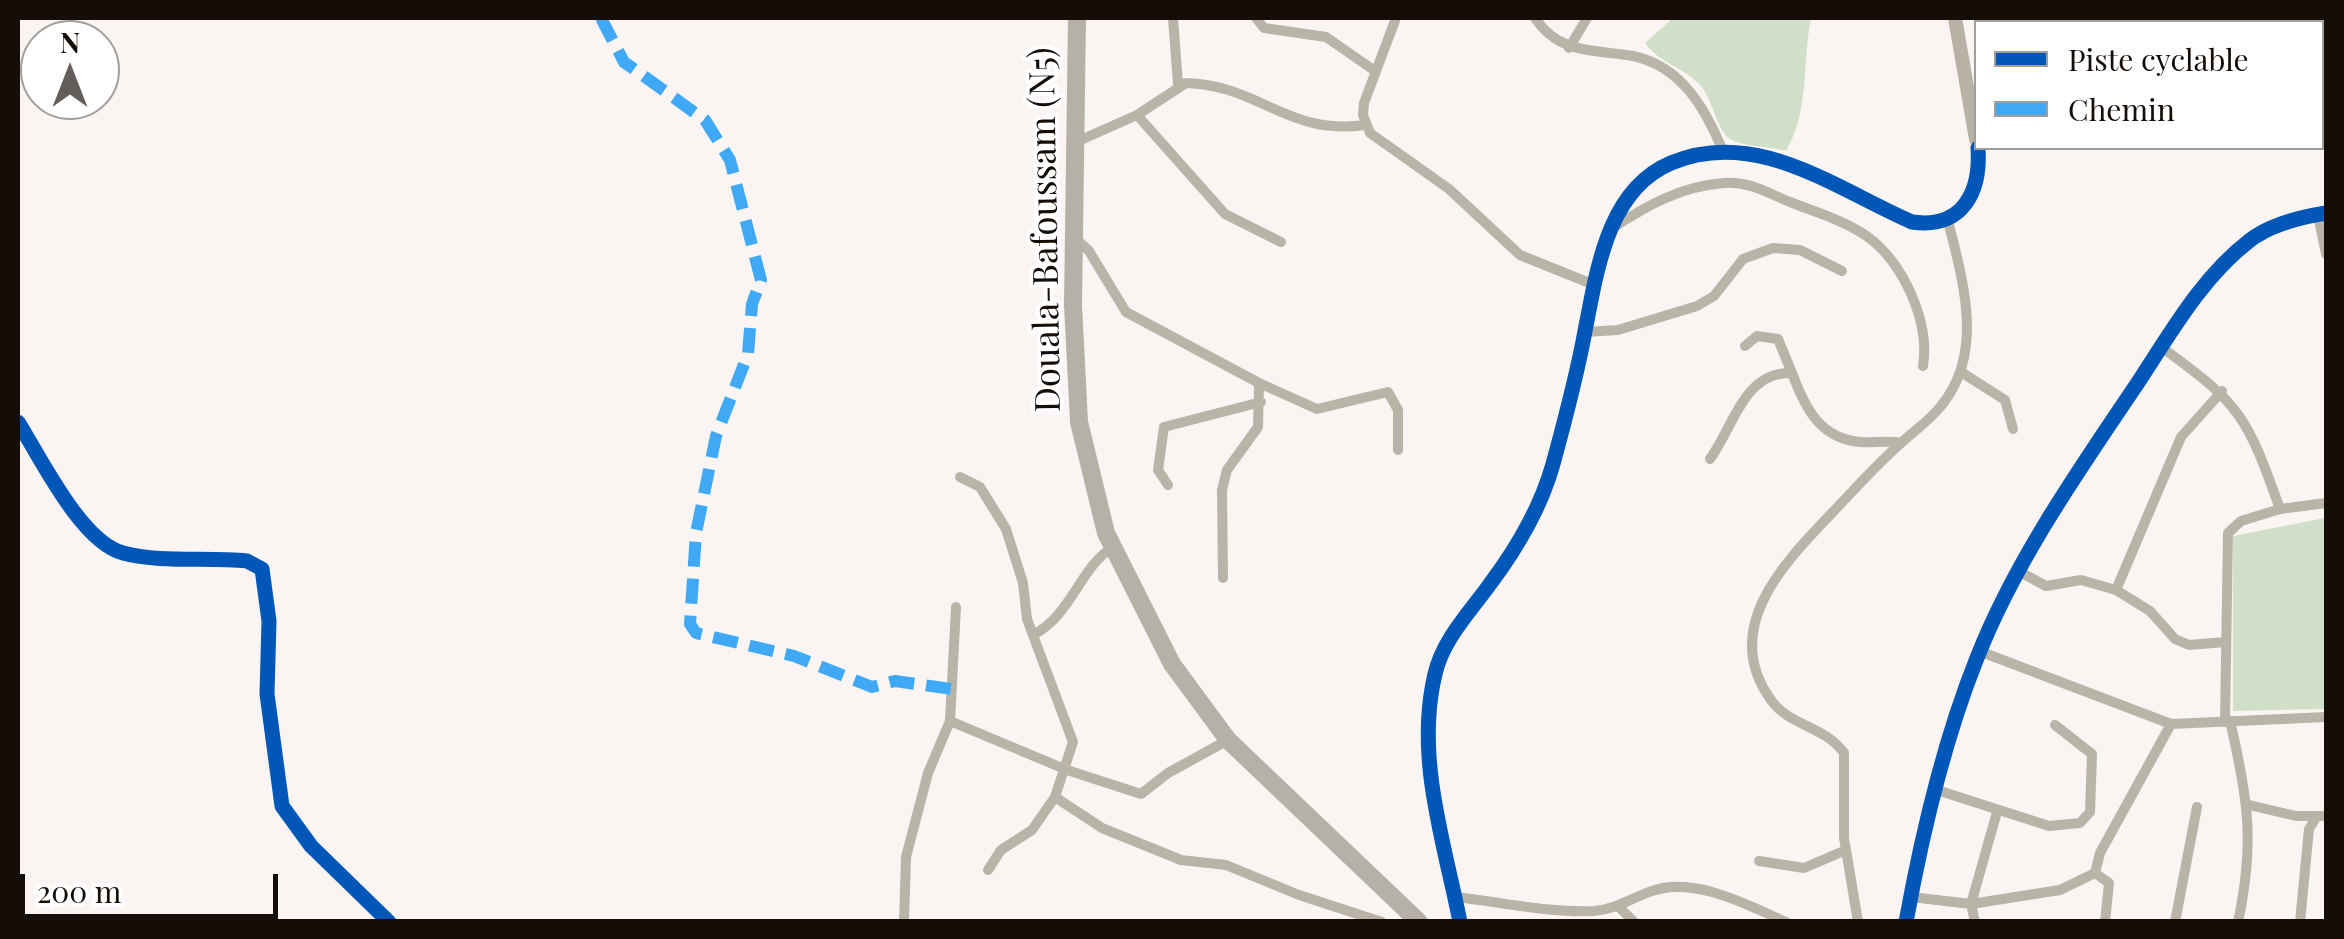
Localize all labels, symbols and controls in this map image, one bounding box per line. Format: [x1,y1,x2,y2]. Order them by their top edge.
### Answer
north arrow [20,20,120,120]
legend [1974,20,2324,150]
text: N [60,23,80,60]
text: Piste cyclable [2068,39,2249,79]
street label: Douala-Bafoussam (N5) [1022,47,1070,413]
text: Chemin [2068,89,2175,129]
scale bar [25,854,282,916]
text: 200 m [37,871,121,911]

